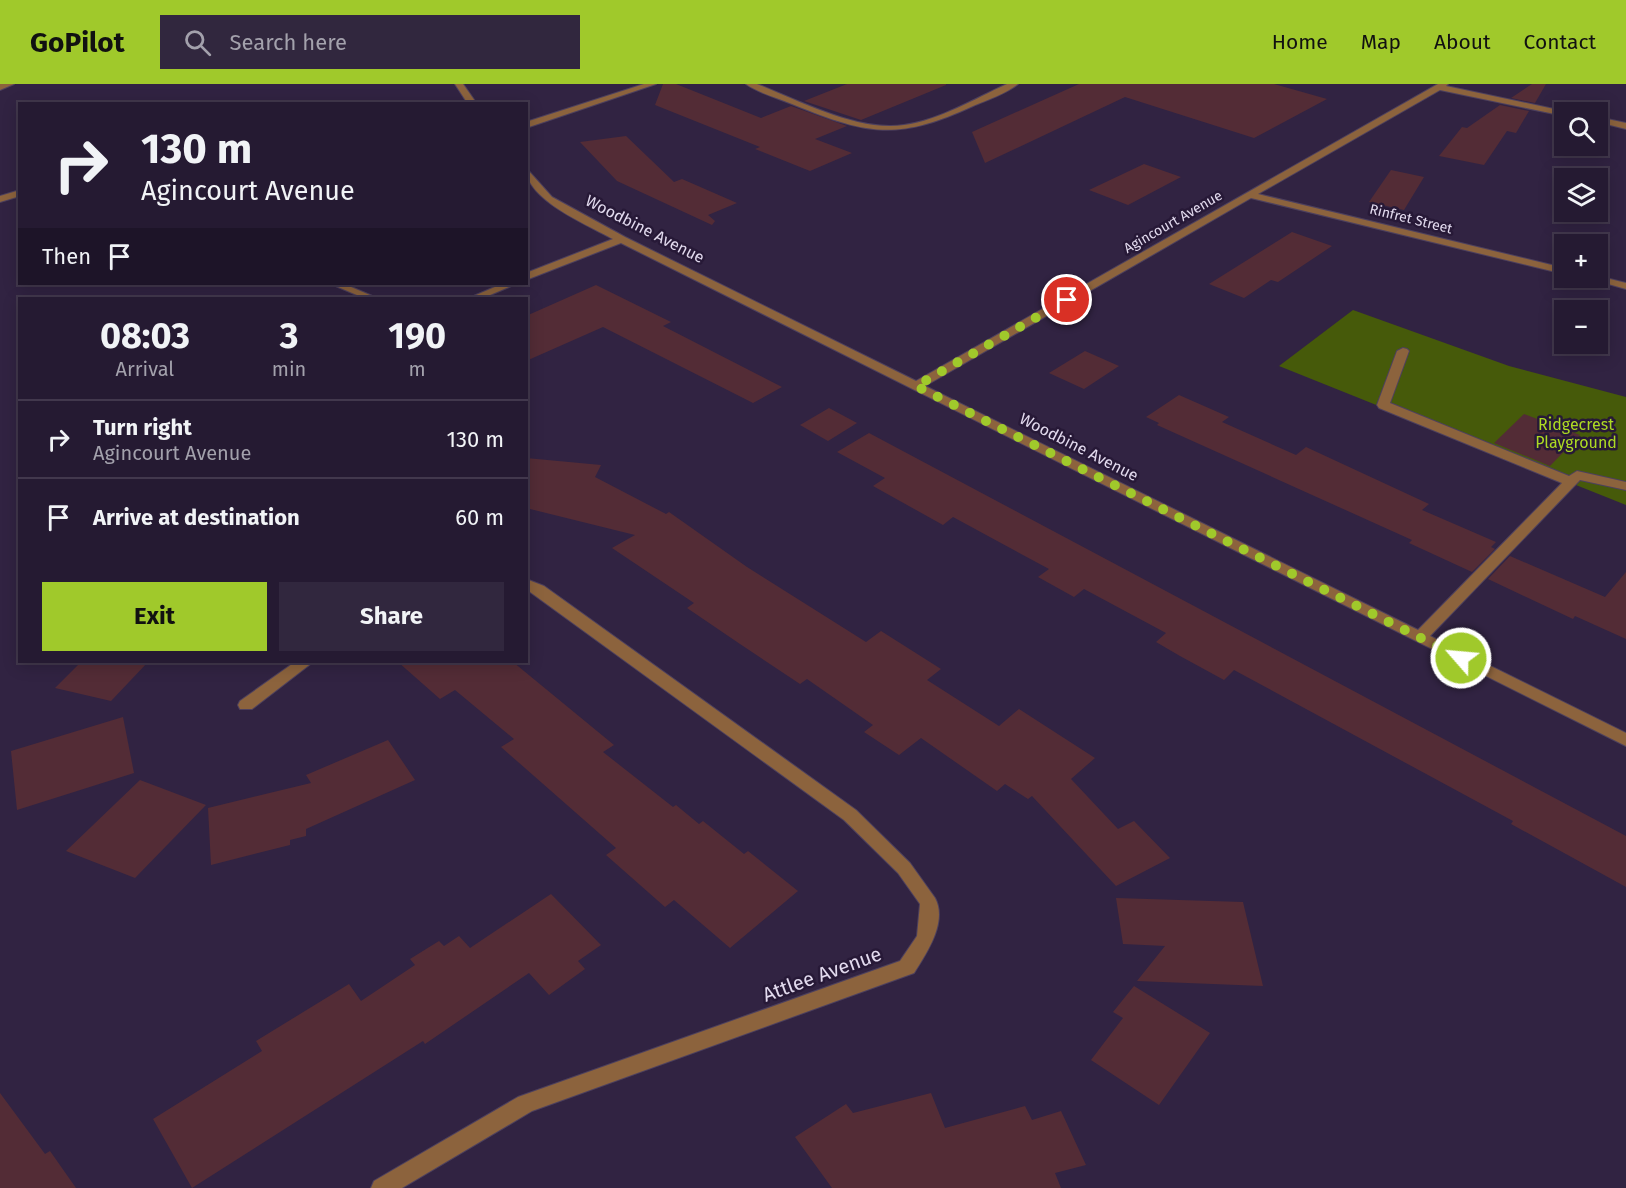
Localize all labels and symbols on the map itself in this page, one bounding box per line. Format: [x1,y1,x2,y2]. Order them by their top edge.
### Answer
street label: Agincourt Avenue [1121,187,1225,257]
street label: Woodbine Avenue [582,191,708,267]
street label: Rinfret Street [1368,201,1455,238]
pin [1041,274,1092,325]
street label: Woodbine Avenue [1016,409,1142,485]
park label: Ridgecrest Playground [1535,415,1617,452]
position arrow [1429,626,1493,690]
street label: Attlee Avenue [759,941,885,1007]

